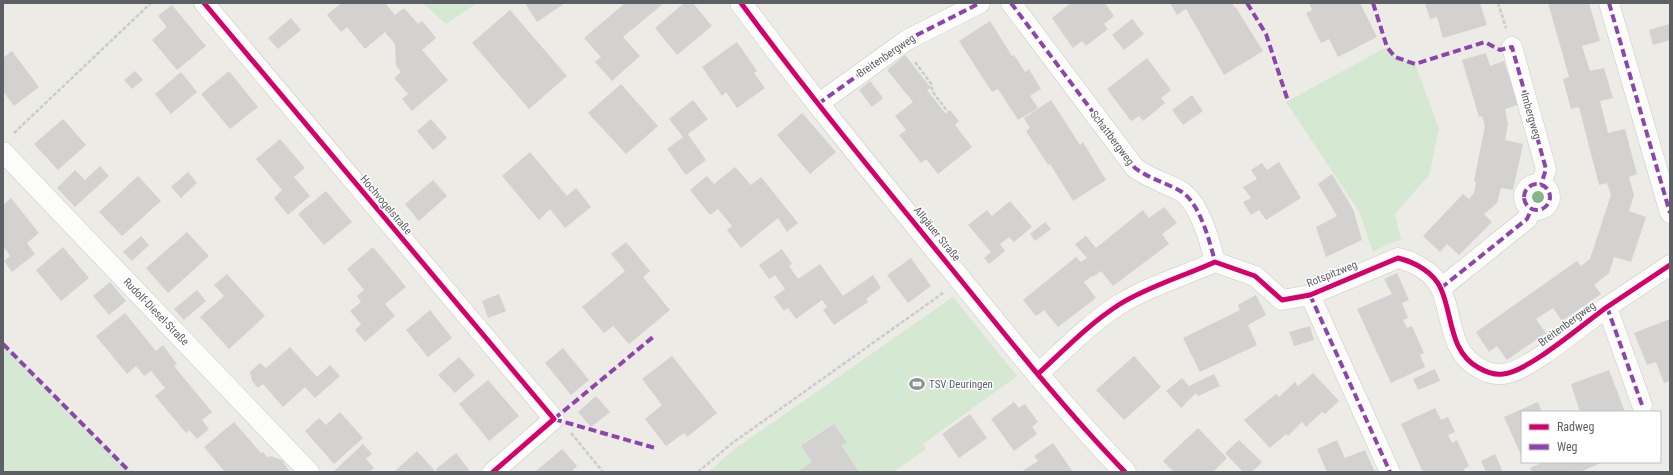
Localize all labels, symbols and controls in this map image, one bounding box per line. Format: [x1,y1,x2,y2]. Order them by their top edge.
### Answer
street label: Breitenbergweg [854,32,918,80]
street label: Imbergweg [1518,91,1544,141]
street label: Schattbergweg [1087,108,1137,168]
street label: Hochvogelstraße [357,173,415,237]
street label: Allgäuer Straße [911,204,963,264]
street label: Rotspitzweg [1305,258,1359,290]
street label: Rudolf-Diesel-Straße [121,276,191,348]
street label: Breitenbergweg [1536,299,1598,349]
sports icon: TSV Deuringen [908,375,926,393]
place label: TSV Deuringen [929,378,993,391]
legend [1521,411,1661,463]
text: Radweg [1557,420,1594,434]
text: Weg [1557,440,1578,454]

